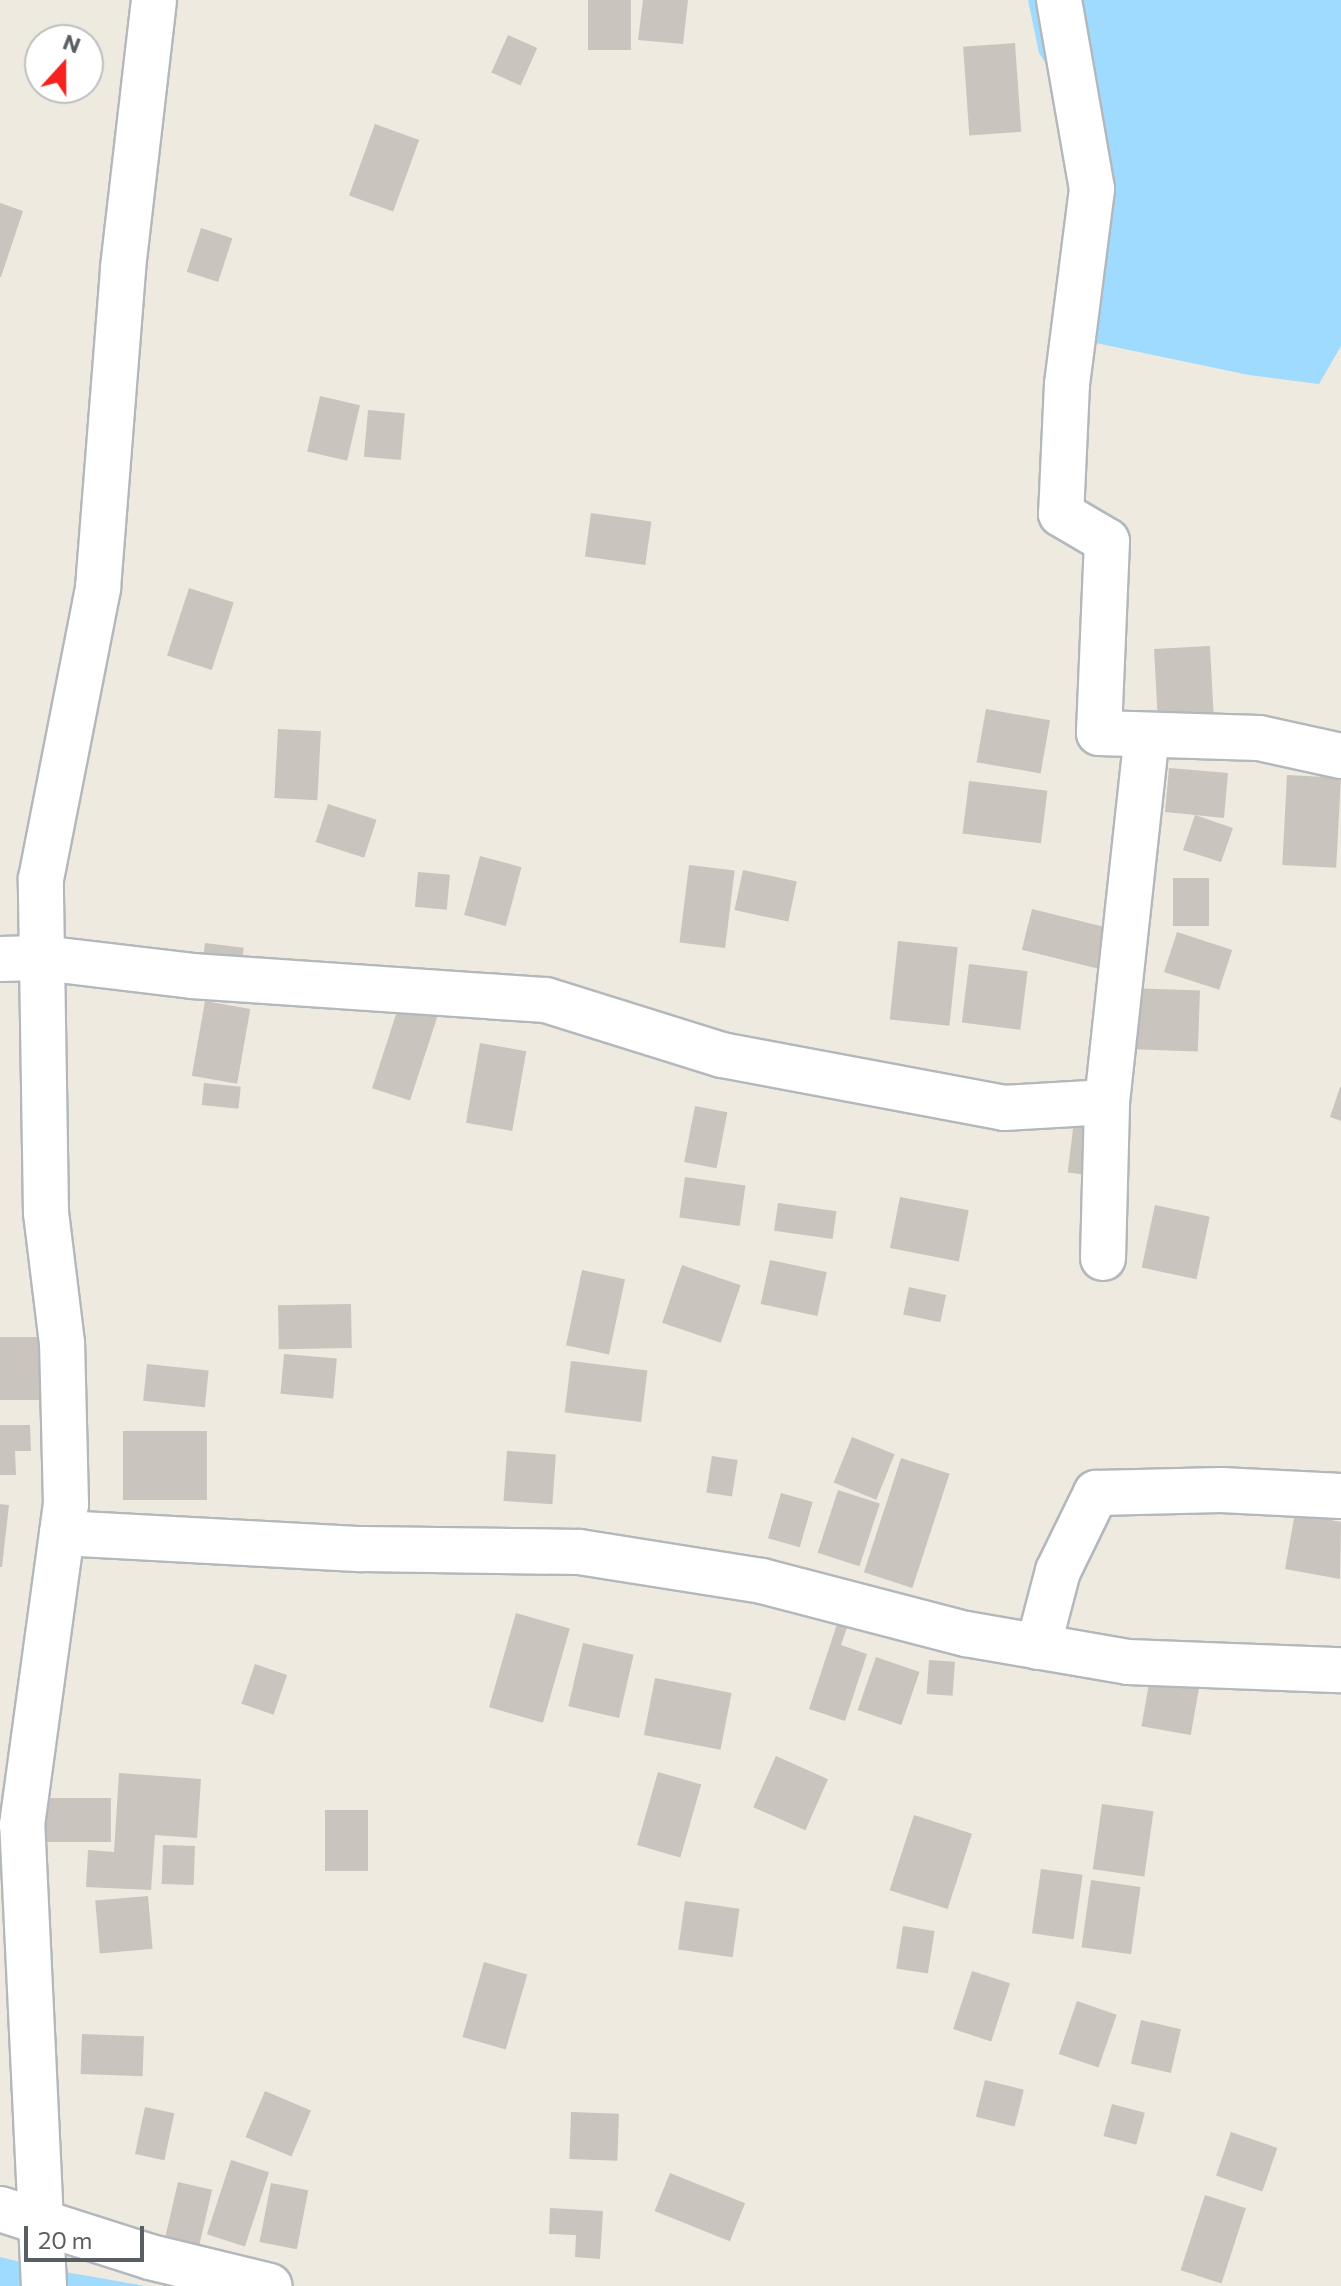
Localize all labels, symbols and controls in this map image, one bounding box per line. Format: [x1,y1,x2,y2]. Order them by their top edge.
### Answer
north arrow [24,24,104,104]
text: N [60,27,85,59]
scale bar [28,2210,148,2260]
text: 20 m [38,2225,92,2254]

